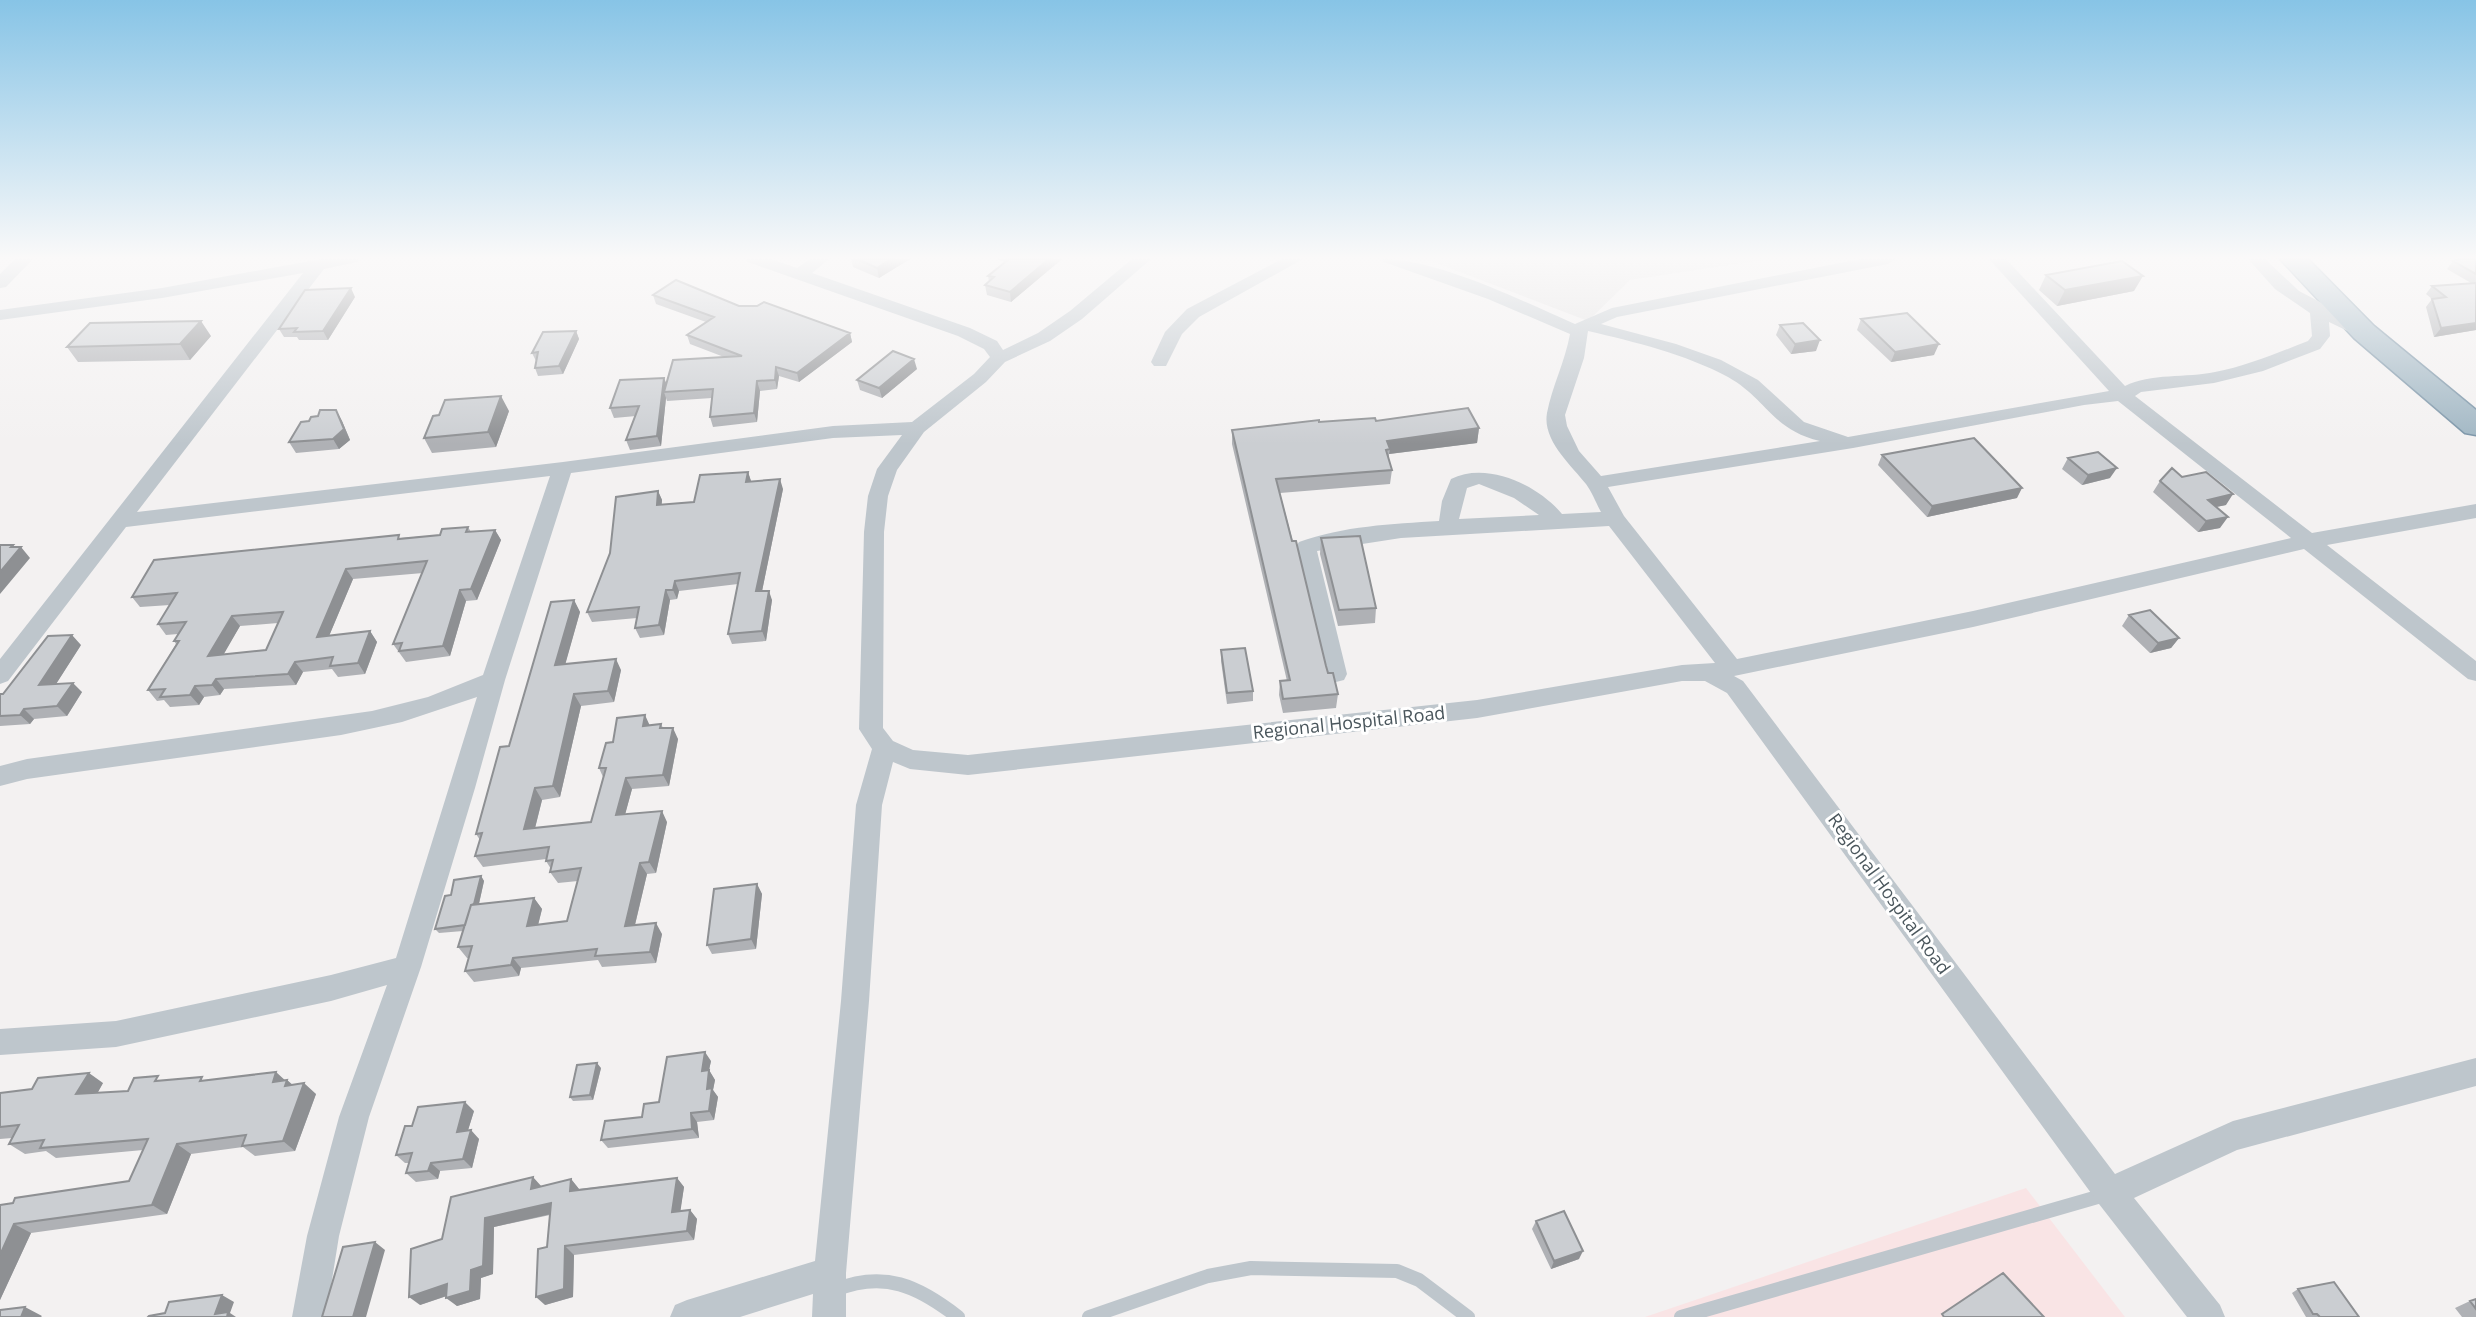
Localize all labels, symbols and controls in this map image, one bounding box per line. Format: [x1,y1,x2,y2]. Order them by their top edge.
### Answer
street label: Regional Hospital Road [1251,700,1446,744]
street label: Regional Hospital Road [1823,808,1956,979]

